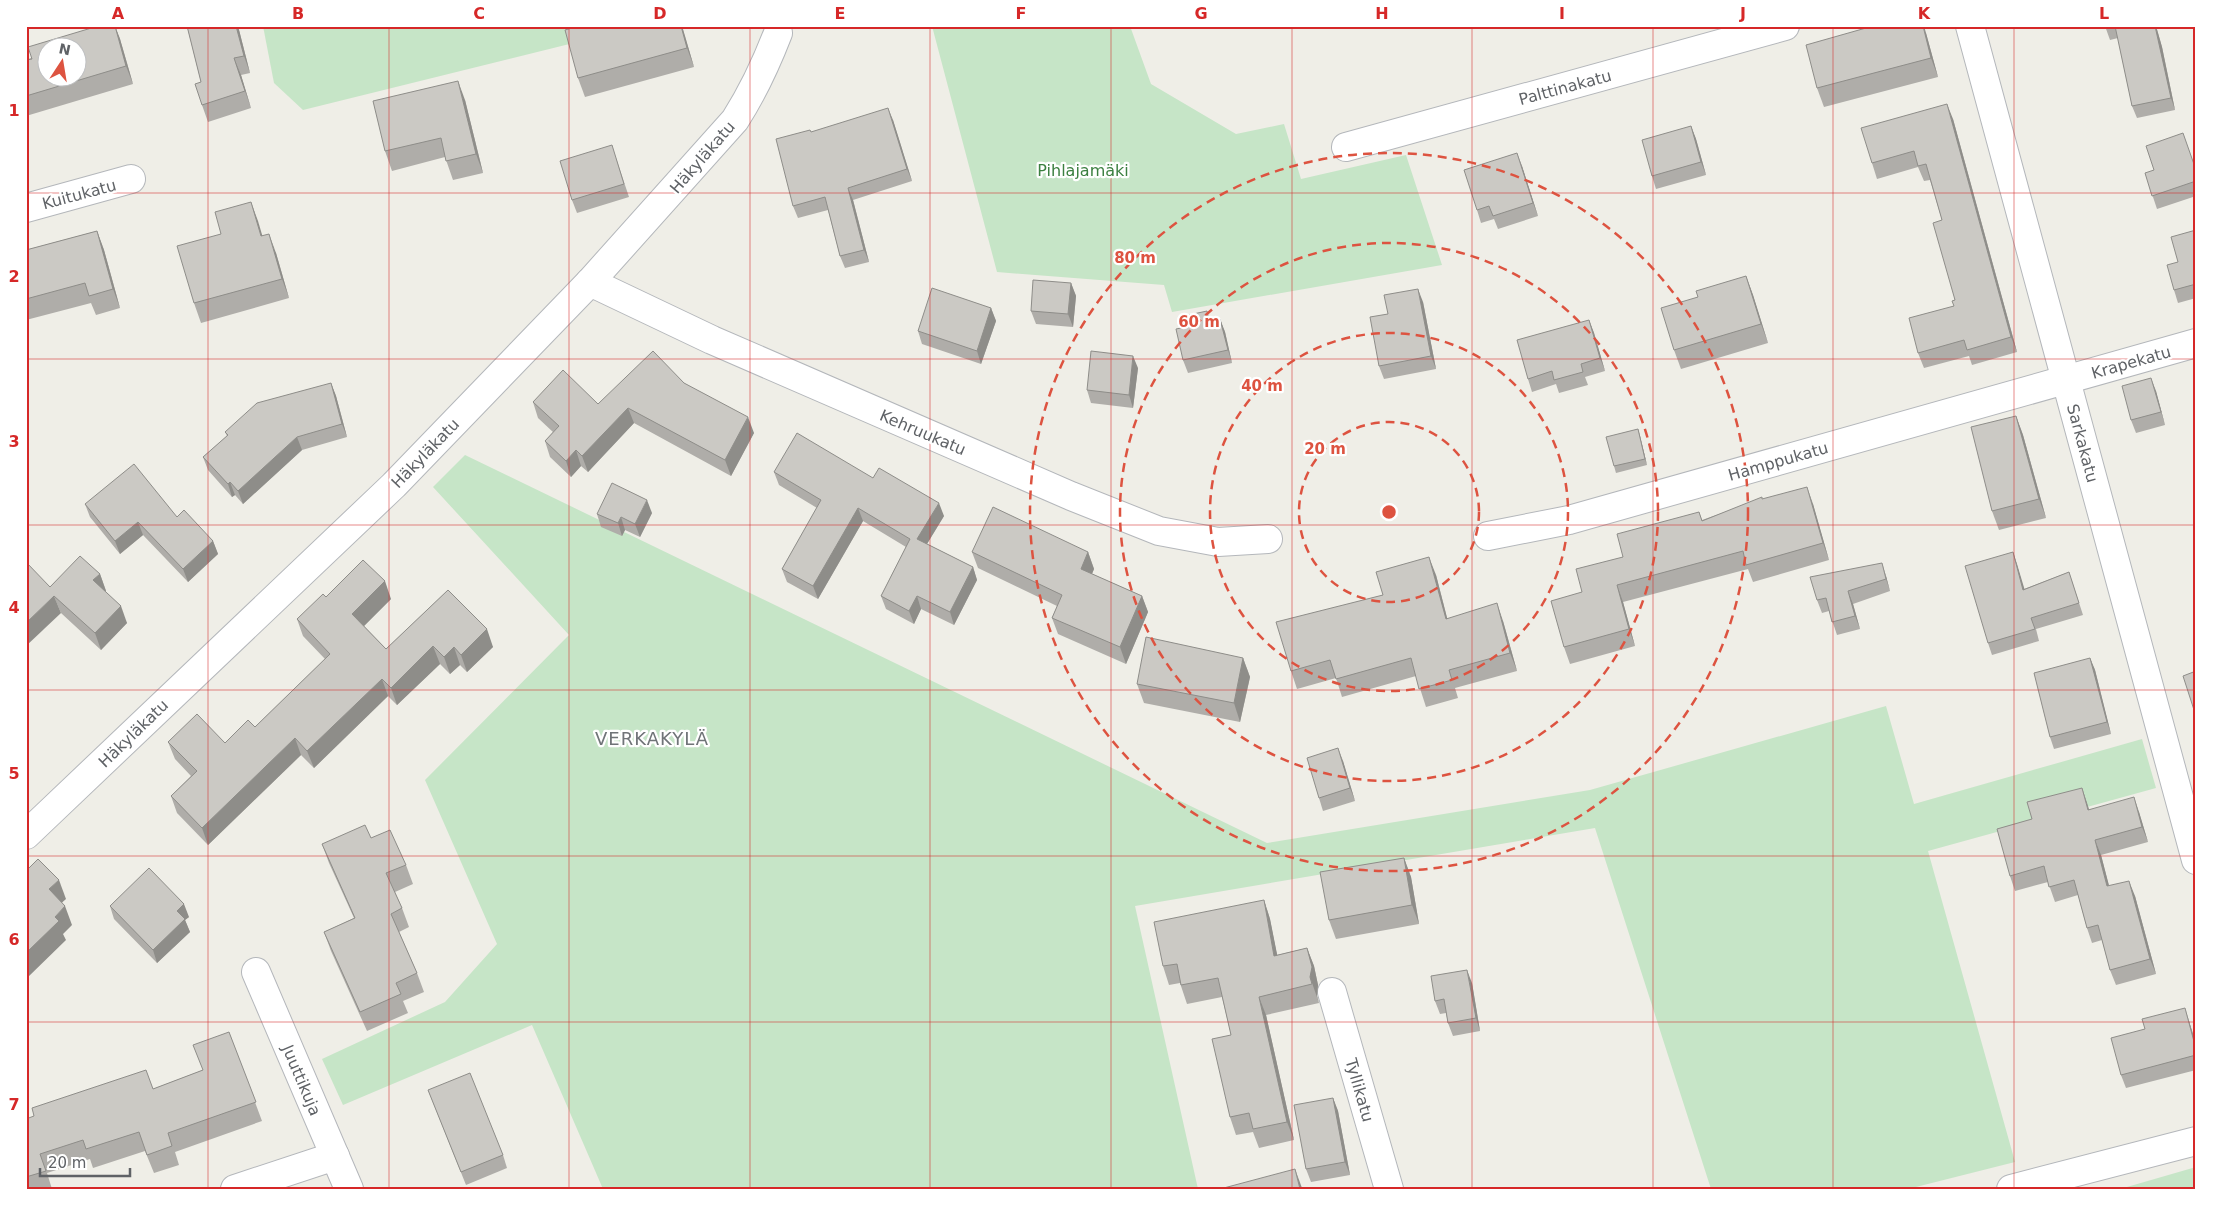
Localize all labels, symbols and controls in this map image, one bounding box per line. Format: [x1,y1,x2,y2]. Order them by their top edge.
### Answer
text: A [112,4,125,23]
text: B [292,4,304,23]
text: C [473,4,485,23]
text: D [653,4,667,23]
text: E [835,4,845,23]
text: F [1016,4,1026,23]
text: G [1194,4,1208,23]
text: H [1375,4,1389,23]
text: I [1559,4,1565,23]
text: J [1739,4,1746,23]
text: K [1918,4,1931,23]
text: L [2099,4,2109,23]
north arrow [38,38,88,88]
text: N [57,40,72,58]
street label: Palttinakatu [1517,66,1614,109]
text: 1 [8,101,20,120]
street label: Häkyläkatu [666,117,739,197]
park label: Pihlajamäki [1037,161,1129,180]
street label: Kuitukatu [40,175,118,213]
text: 80 m [1114,249,1156,267]
text: 2 [8,267,20,286]
text: 60 m [1178,313,1220,331]
street label: Krapekatu [2089,342,2173,383]
text: 40 m [1241,377,1283,395]
street label: Sarkakatu [2063,402,2102,484]
street label: Kehruukatu [877,406,969,459]
street label: Häkyläkatu [387,415,463,492]
text: 3 [8,432,20,451]
street label: Hamppukatu [1726,438,1830,485]
text: 20 m [1304,440,1346,458]
centre of rings [1380,503,1398,521]
text: 4 [8,598,20,617]
street label: Häkyläkatu [95,695,172,771]
district label: VERKAKYLÄ [595,728,709,749]
text: 5 [8,764,20,783]
text: 6 [8,930,20,949]
street label: Juuttikuja [278,1041,325,1118]
street label: Tyllikatu [1341,1055,1378,1124]
text: 7 [8,1095,20,1114]
scale bar [40,1145,130,1177]
text: 20 m [48,1154,86,1172]

